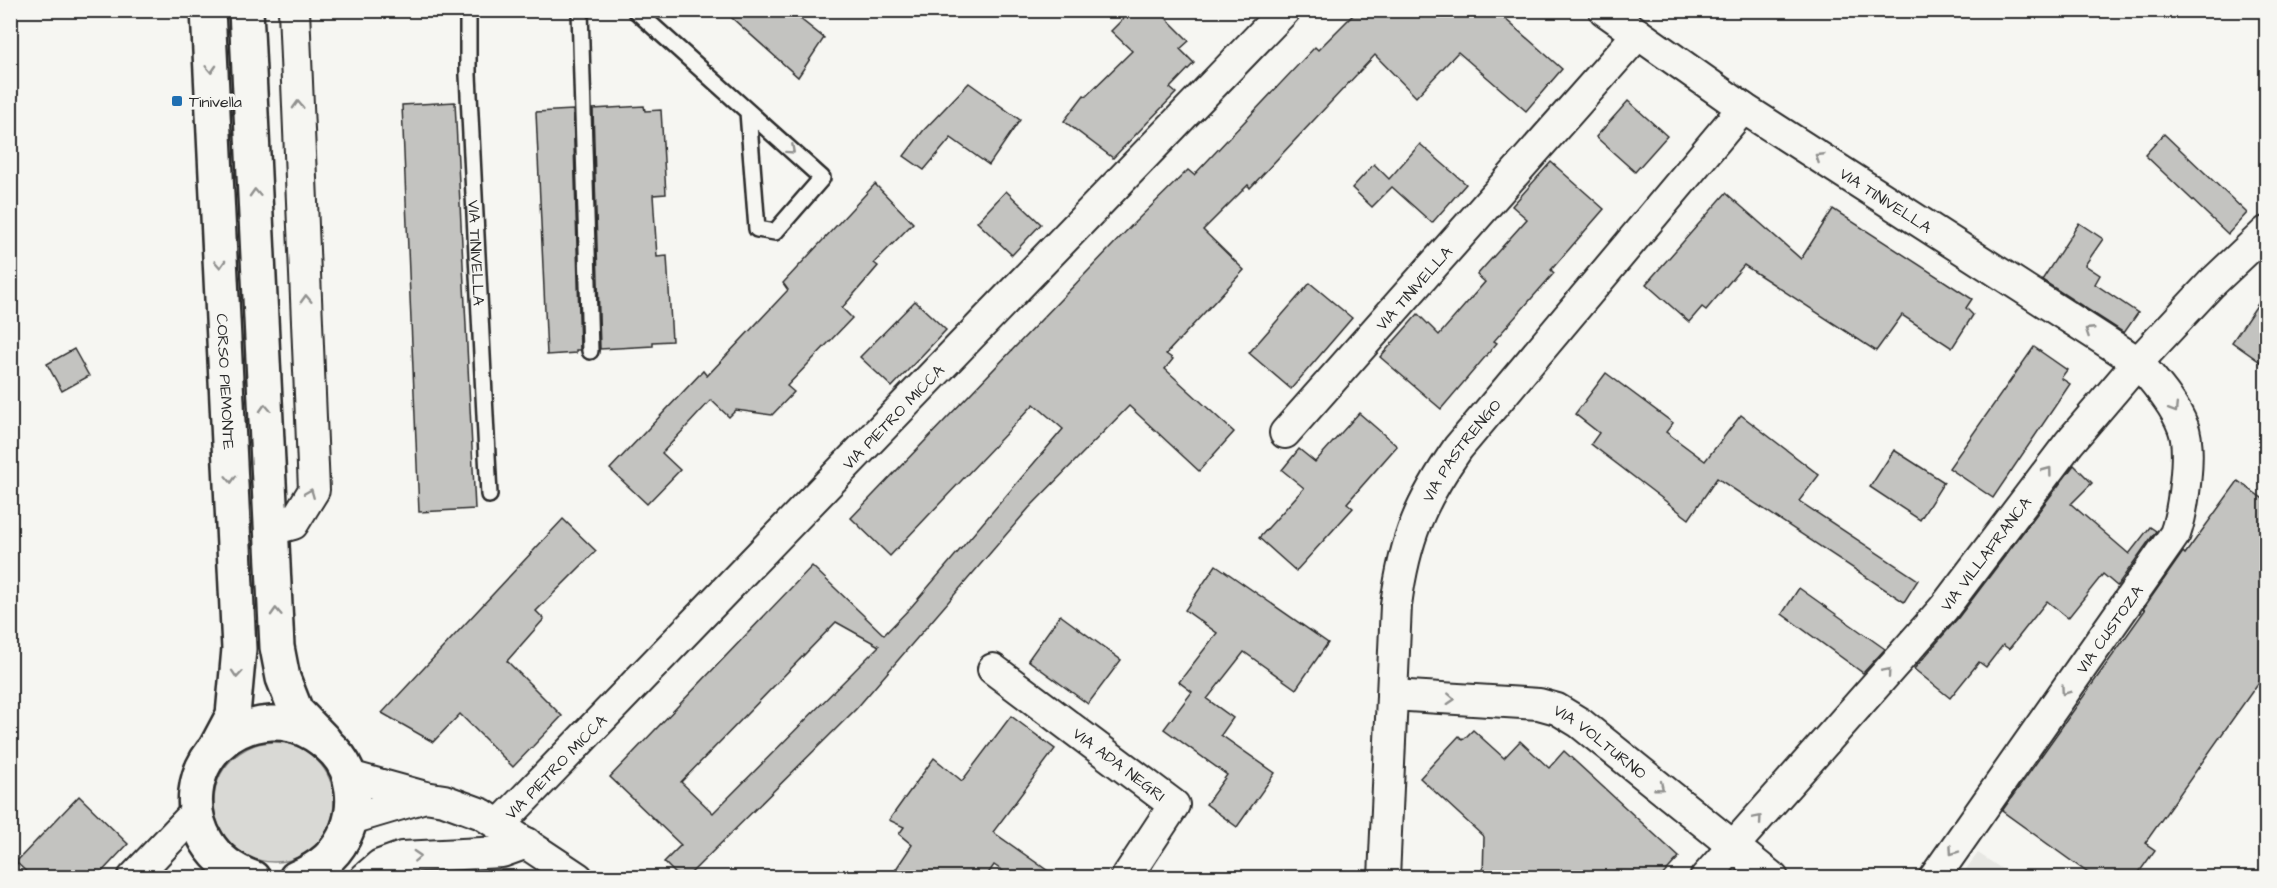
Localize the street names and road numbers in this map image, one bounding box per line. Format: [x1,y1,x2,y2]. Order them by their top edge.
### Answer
street label: VIA TINIVELLA [1835,163,1936,239]
street label: VIA TINIVELLA [462,199,490,306]
street label: VIA TINIVELLA [1371,241,1458,335]
street label: CORSO PIEMONTE [211,313,239,451]
street label: VIA PIETRO MICCA [838,360,950,475]
street label: VIA PASTRENGO [1417,394,1507,506]
street label: VIA VILLAFRANCA [1936,492,2037,616]
street label: VIA CUSTOZA [2071,581,2148,678]
street label: VIA VOLTURNO [1549,699,1651,785]
street label: VIA PIETRO MICCA [500,710,612,825]
street label: VIA ADA NEGRI [1068,723,1170,807]

